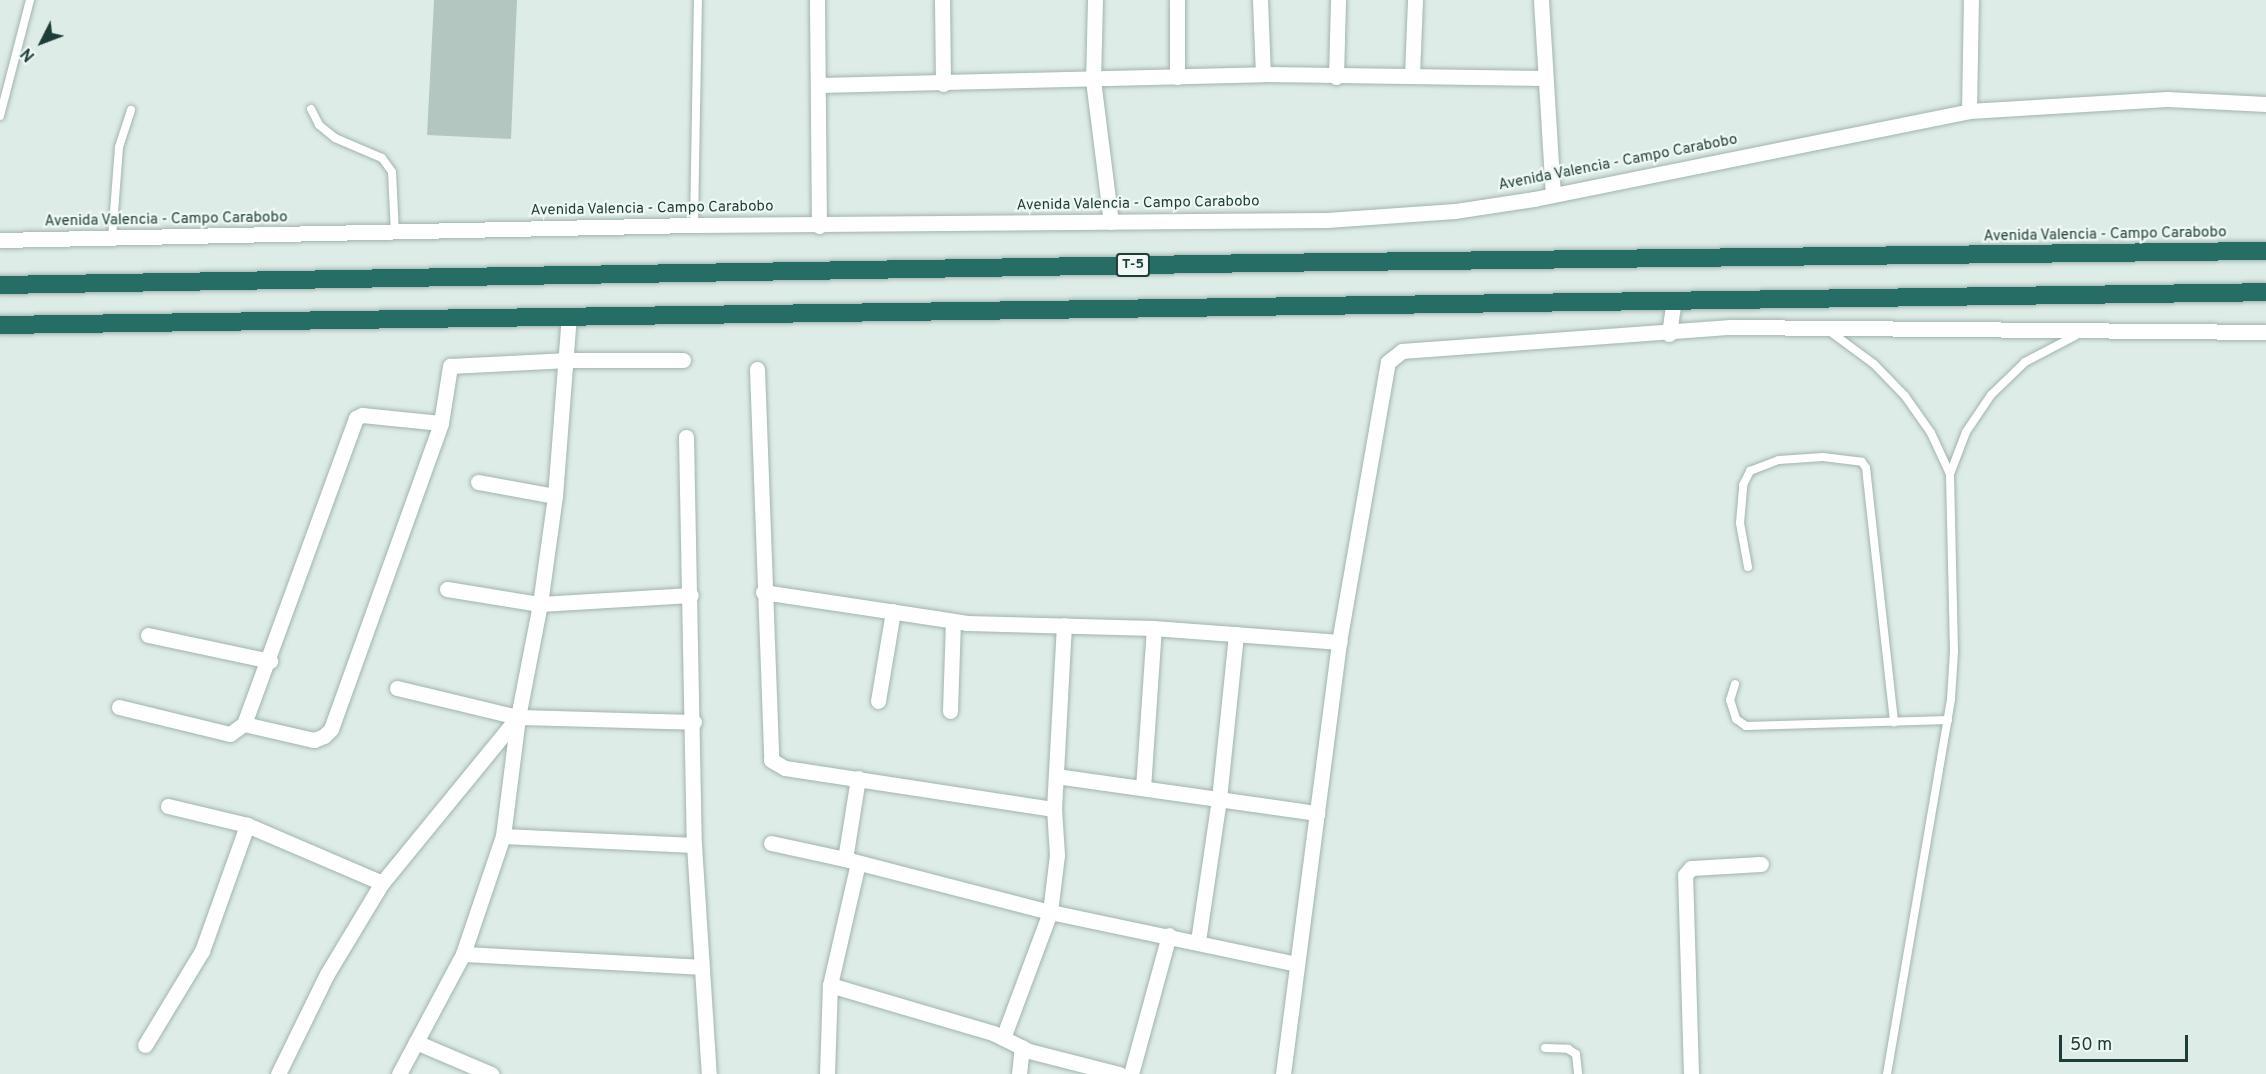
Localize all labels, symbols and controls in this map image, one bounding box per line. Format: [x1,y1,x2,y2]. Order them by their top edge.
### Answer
north arrow [12,12,72,72]
text: N [17,43,40,65]
street label: Avenida Valencia - Campo Carabobo [1497,131,1739,195]
street label: Avenida Valencia - Campo Carabobo [1016,193,1260,215]
street label: Avenida Valencia - Campo Carabobo [530,198,774,220]
street label: Avenida Valencia - Campo Carabobo [44,209,288,231]
street label: Avenida Valencia - Campo Carabobo [1983,224,2227,246]
road number: T-5 [1115,254,1151,276]
scale bar [2062,1023,2191,1061]
text: 50 m [2070,1034,2112,1057]

